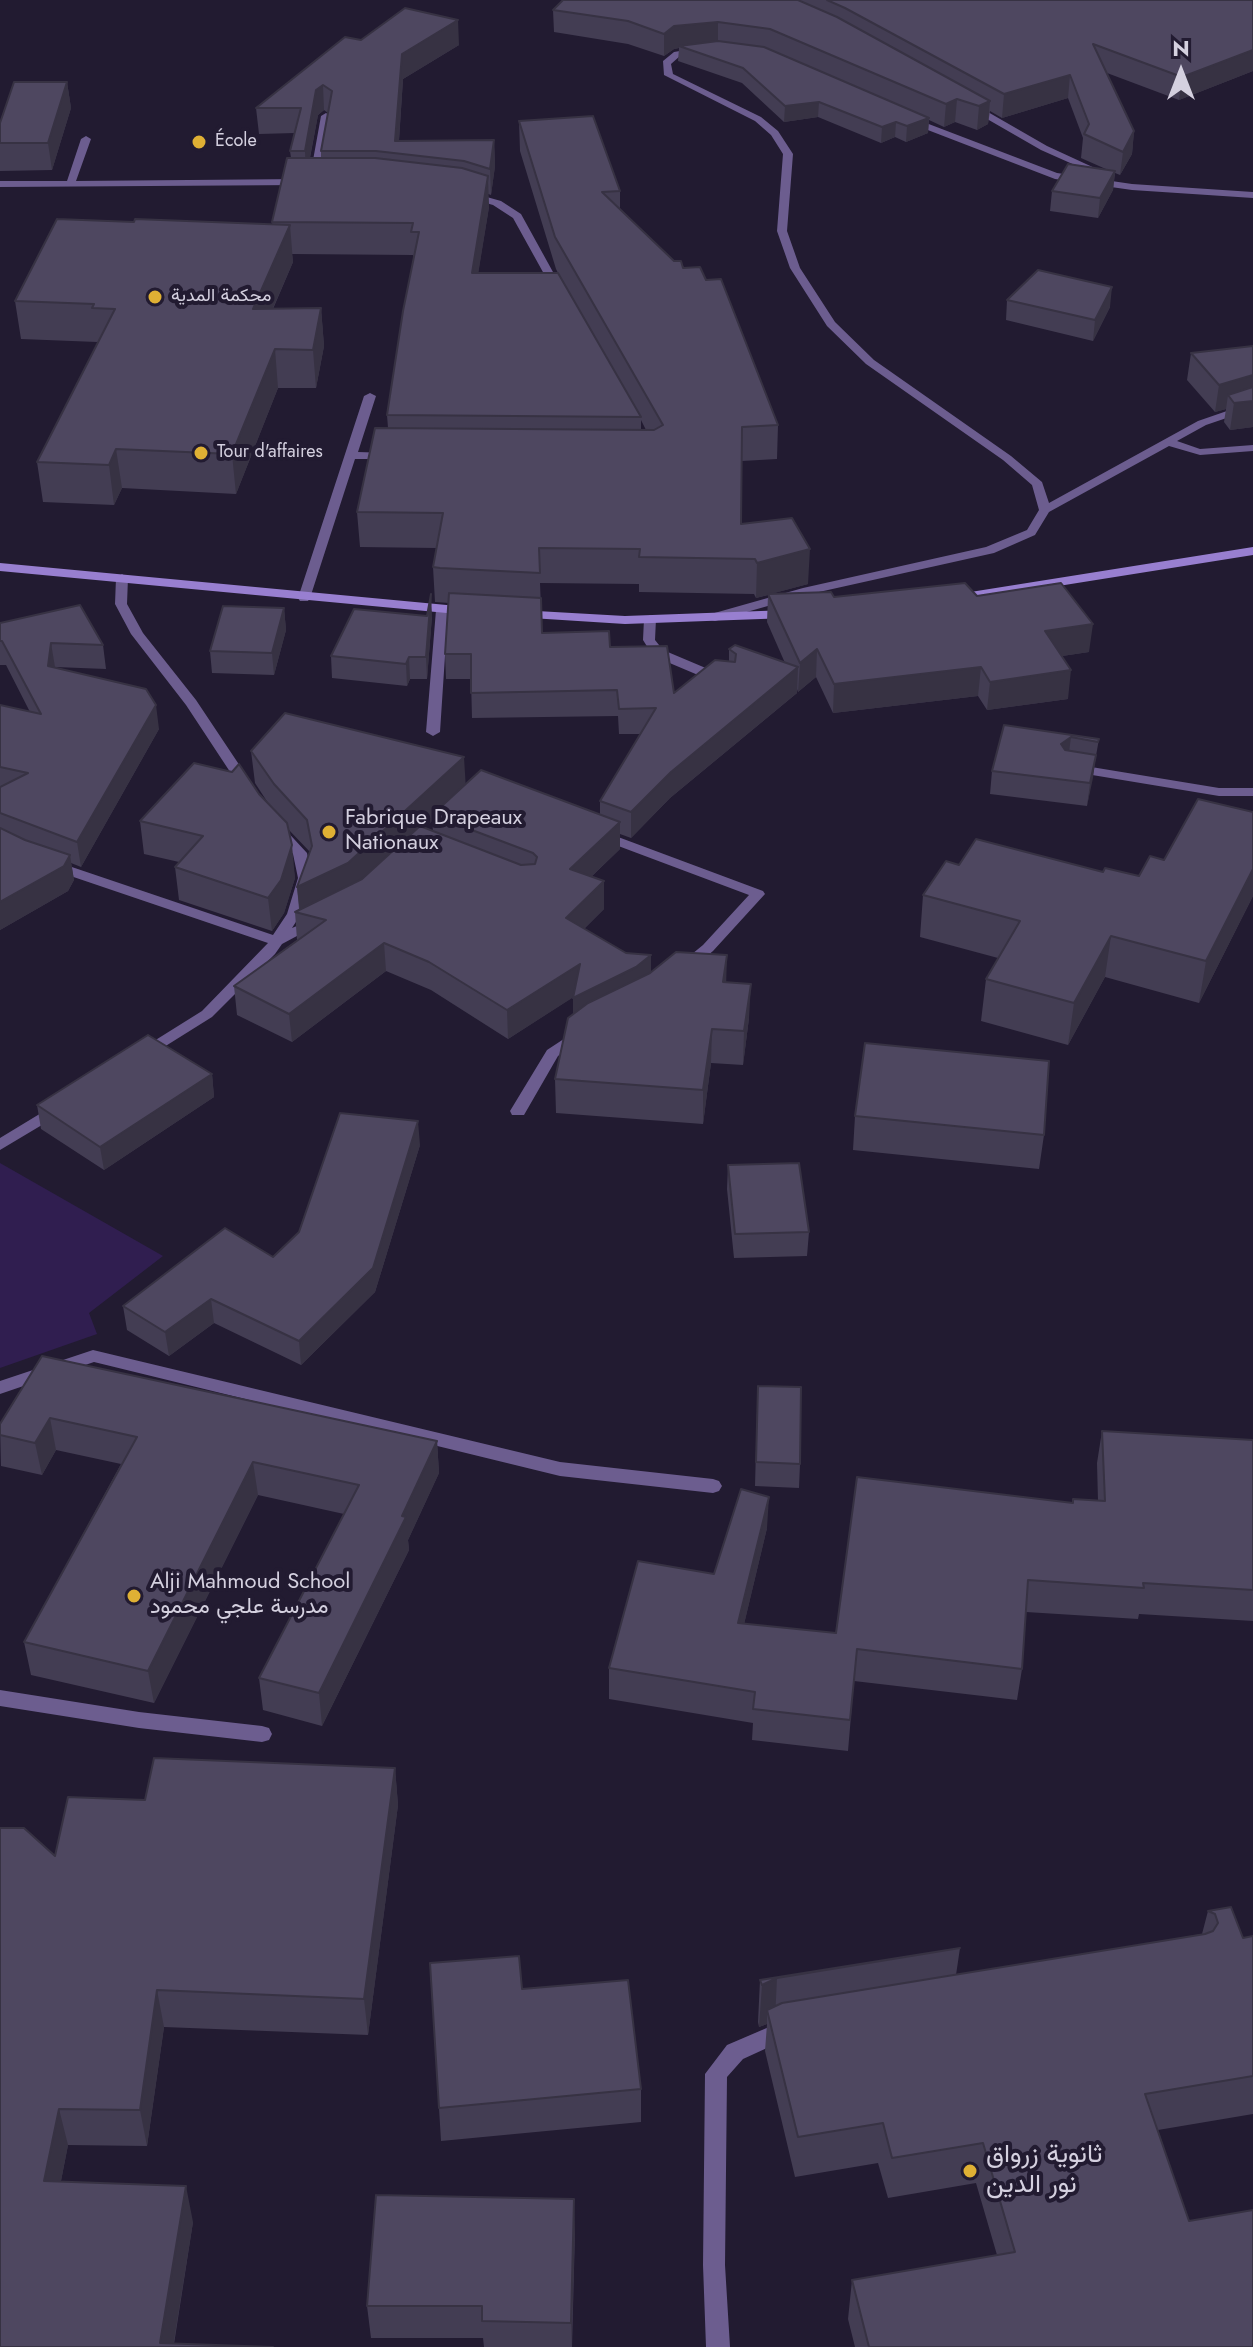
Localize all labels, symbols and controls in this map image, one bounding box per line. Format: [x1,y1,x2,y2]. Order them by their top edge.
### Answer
north arrow [1141,32,1221,112]
text: N [1172,32,1190,64]
place label: École [215,131,257,153]
marker: École [190,133,208,151]
place label: محكمة المدية [171,286,271,308]
marker: محكمة المدية [146,288,164,306]
place label: Tour d'affaires [217,442,323,464]
marker: Tour d'affaires [192,444,210,462]
place label: Fabrique Drapeaux Nationaux [345,806,522,858]
marker: Fabrique Drapeaux Nationaux [320,823,338,841]
place label: Alji Mahmoud School مدرسة علجي محمود [150,1570,350,1622]
marker: Alji Mahmoud School مدرسة علجي محمود [125,1587,143,1605]
place label: ثانوية زرواق نور الدين [986,2140,1102,2202]
marker: ثانوية زرواق نور الدين [961,2162,979,2180]

